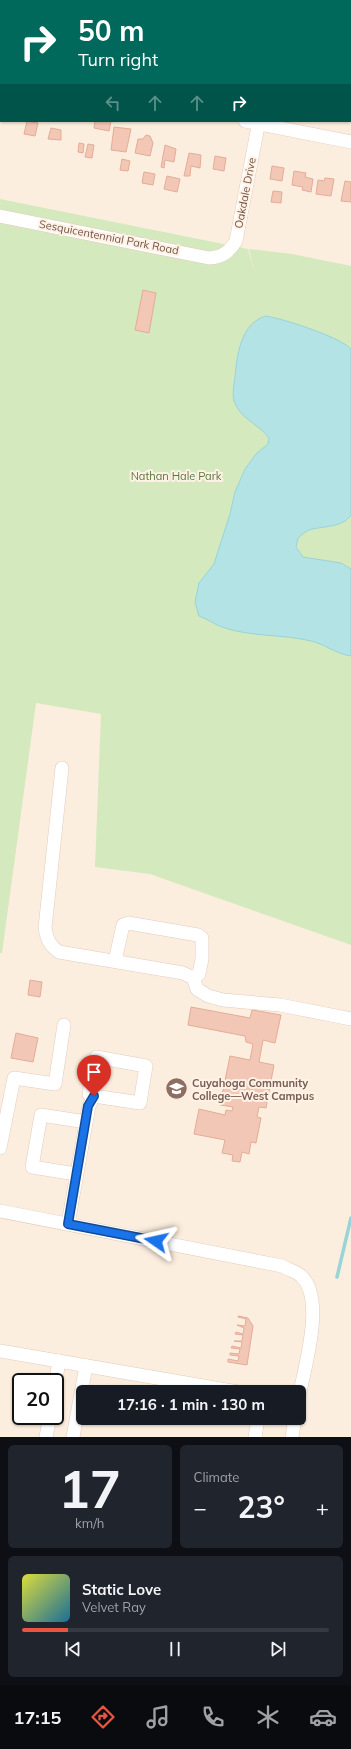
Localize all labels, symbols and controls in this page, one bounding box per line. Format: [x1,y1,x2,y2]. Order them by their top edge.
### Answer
text: 50 m [78,13,144,48]
icon: right [12,16,64,68]
text: Turn right [78,48,158,71]
icon: left [102,92,124,114]
icon: ahead [144,92,166,114]
icon: ahead [186,92,208,114]
icon: right [228,92,250,114]
street label: Oakdale Drive [231,156,259,230]
street label: Sesquicentennial Park Road [38,217,180,257]
park label: Nathan Hale Park [131,469,222,483]
pin [77,1055,111,1096]
icon: arrive [83,1061,105,1083]
school or university icon: Cuyahoga Community College—West Campus [163,1076,189,1102]
place label: Cuyahoga Community College—West Campus [192,1076,315,1103]
position arrow [135,1220,177,1262]
speed limit sign: 20 [12,1373,64,1425]
text: 17:16 · 1 min · 130 m [117,1395,265,1414]
text: 17 [59,1456,121,1521]
text: Climate [194,1469,239,1485]
text: 23° [238,1488,285,1526]
text: − [194,1494,207,1522]
text: + [316,1494,329,1522]
text: km/h [75,1515,104,1531]
text: Static Love [82,1580,161,1599]
text: Velvet Ray [82,1599,146,1615]
icon: previous [62,1638,84,1660]
icon: pause [164,1638,186,1660]
icon: next [267,1638,289,1660]
icon: directions [89,1703,117,1731]
icon: music [144,1703,172,1731]
icon: phone [199,1703,227,1731]
icon: climate [254,1703,282,1731]
icon: car [309,1703,337,1731]
text: 17:15 [14,1706,61,1729]

